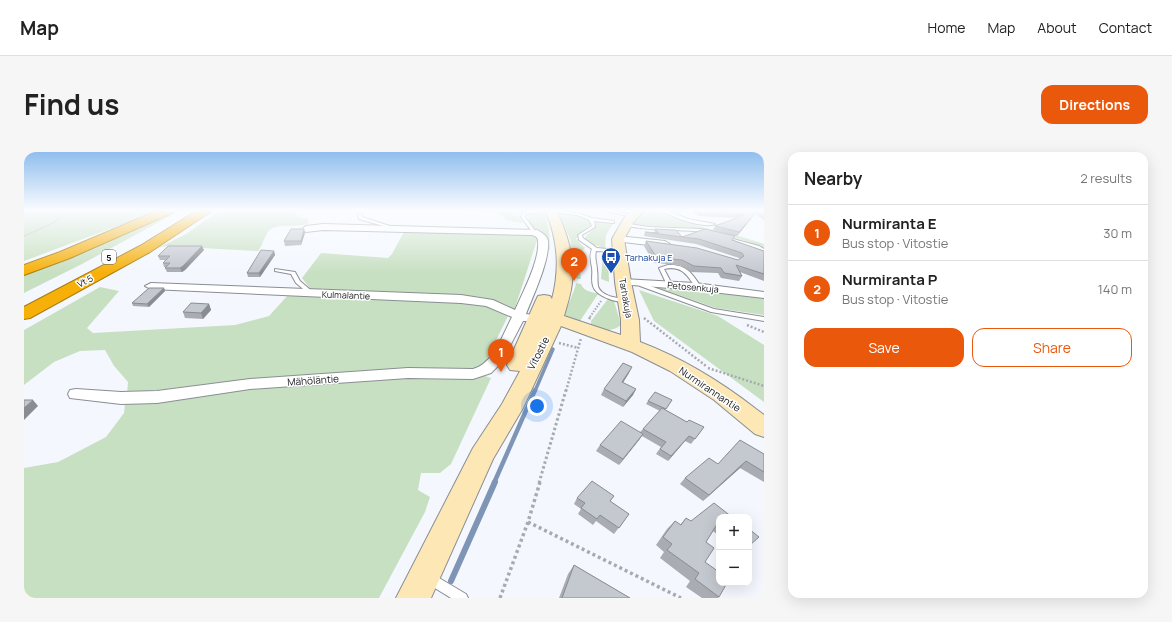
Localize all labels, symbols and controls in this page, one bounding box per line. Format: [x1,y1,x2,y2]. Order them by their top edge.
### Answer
text: Map [20,15,59,41]
text: Home [928,18,965,37]
text: Map [987,18,1015,37]
text: About [1037,18,1077,37]
text: Contact [1099,18,1152,37]
text: Find us [24,85,119,123]
button: Directions [1041,85,1148,124]
text: Nearby [804,167,862,190]
text: 2 results [1080,169,1132,187]
text: Nurmiranta E [842,213,937,234]
text: 1 [814,224,820,242]
text: 30 m [1103,224,1132,242]
text: Bus stop · Vitostie [842,234,948,252]
bus stop icon: Tarhakuja E [600,246,622,274]
pin: 2 [561,248,587,281]
road number: 5 [102,250,116,264]
place label: Tarhakuja E [625,251,672,264]
text: Nurmiranta P [842,269,937,290]
street label: Vt 5 [75,271,95,291]
street label: Tarhakuja [616,277,636,319]
street label: Petosenkuja [667,278,719,296]
text: 2 [813,280,821,298]
text: 140 m [1098,280,1132,298]
street label: Kulmalantie [322,288,370,302]
text: Bus stop · Vitostie [842,290,948,308]
button: Save [804,328,964,367]
button: Share [972,328,1132,367]
street label: Vitostie [524,334,552,372]
pin: 1 [488,339,514,372]
street label: Nurmirannantie [676,363,744,415]
street label: Mähöläntie [287,371,339,389]
your location [527,396,547,416]
map controls [716,514,752,586]
button: + [716,514,752,550]
button: − [716,550,752,586]

